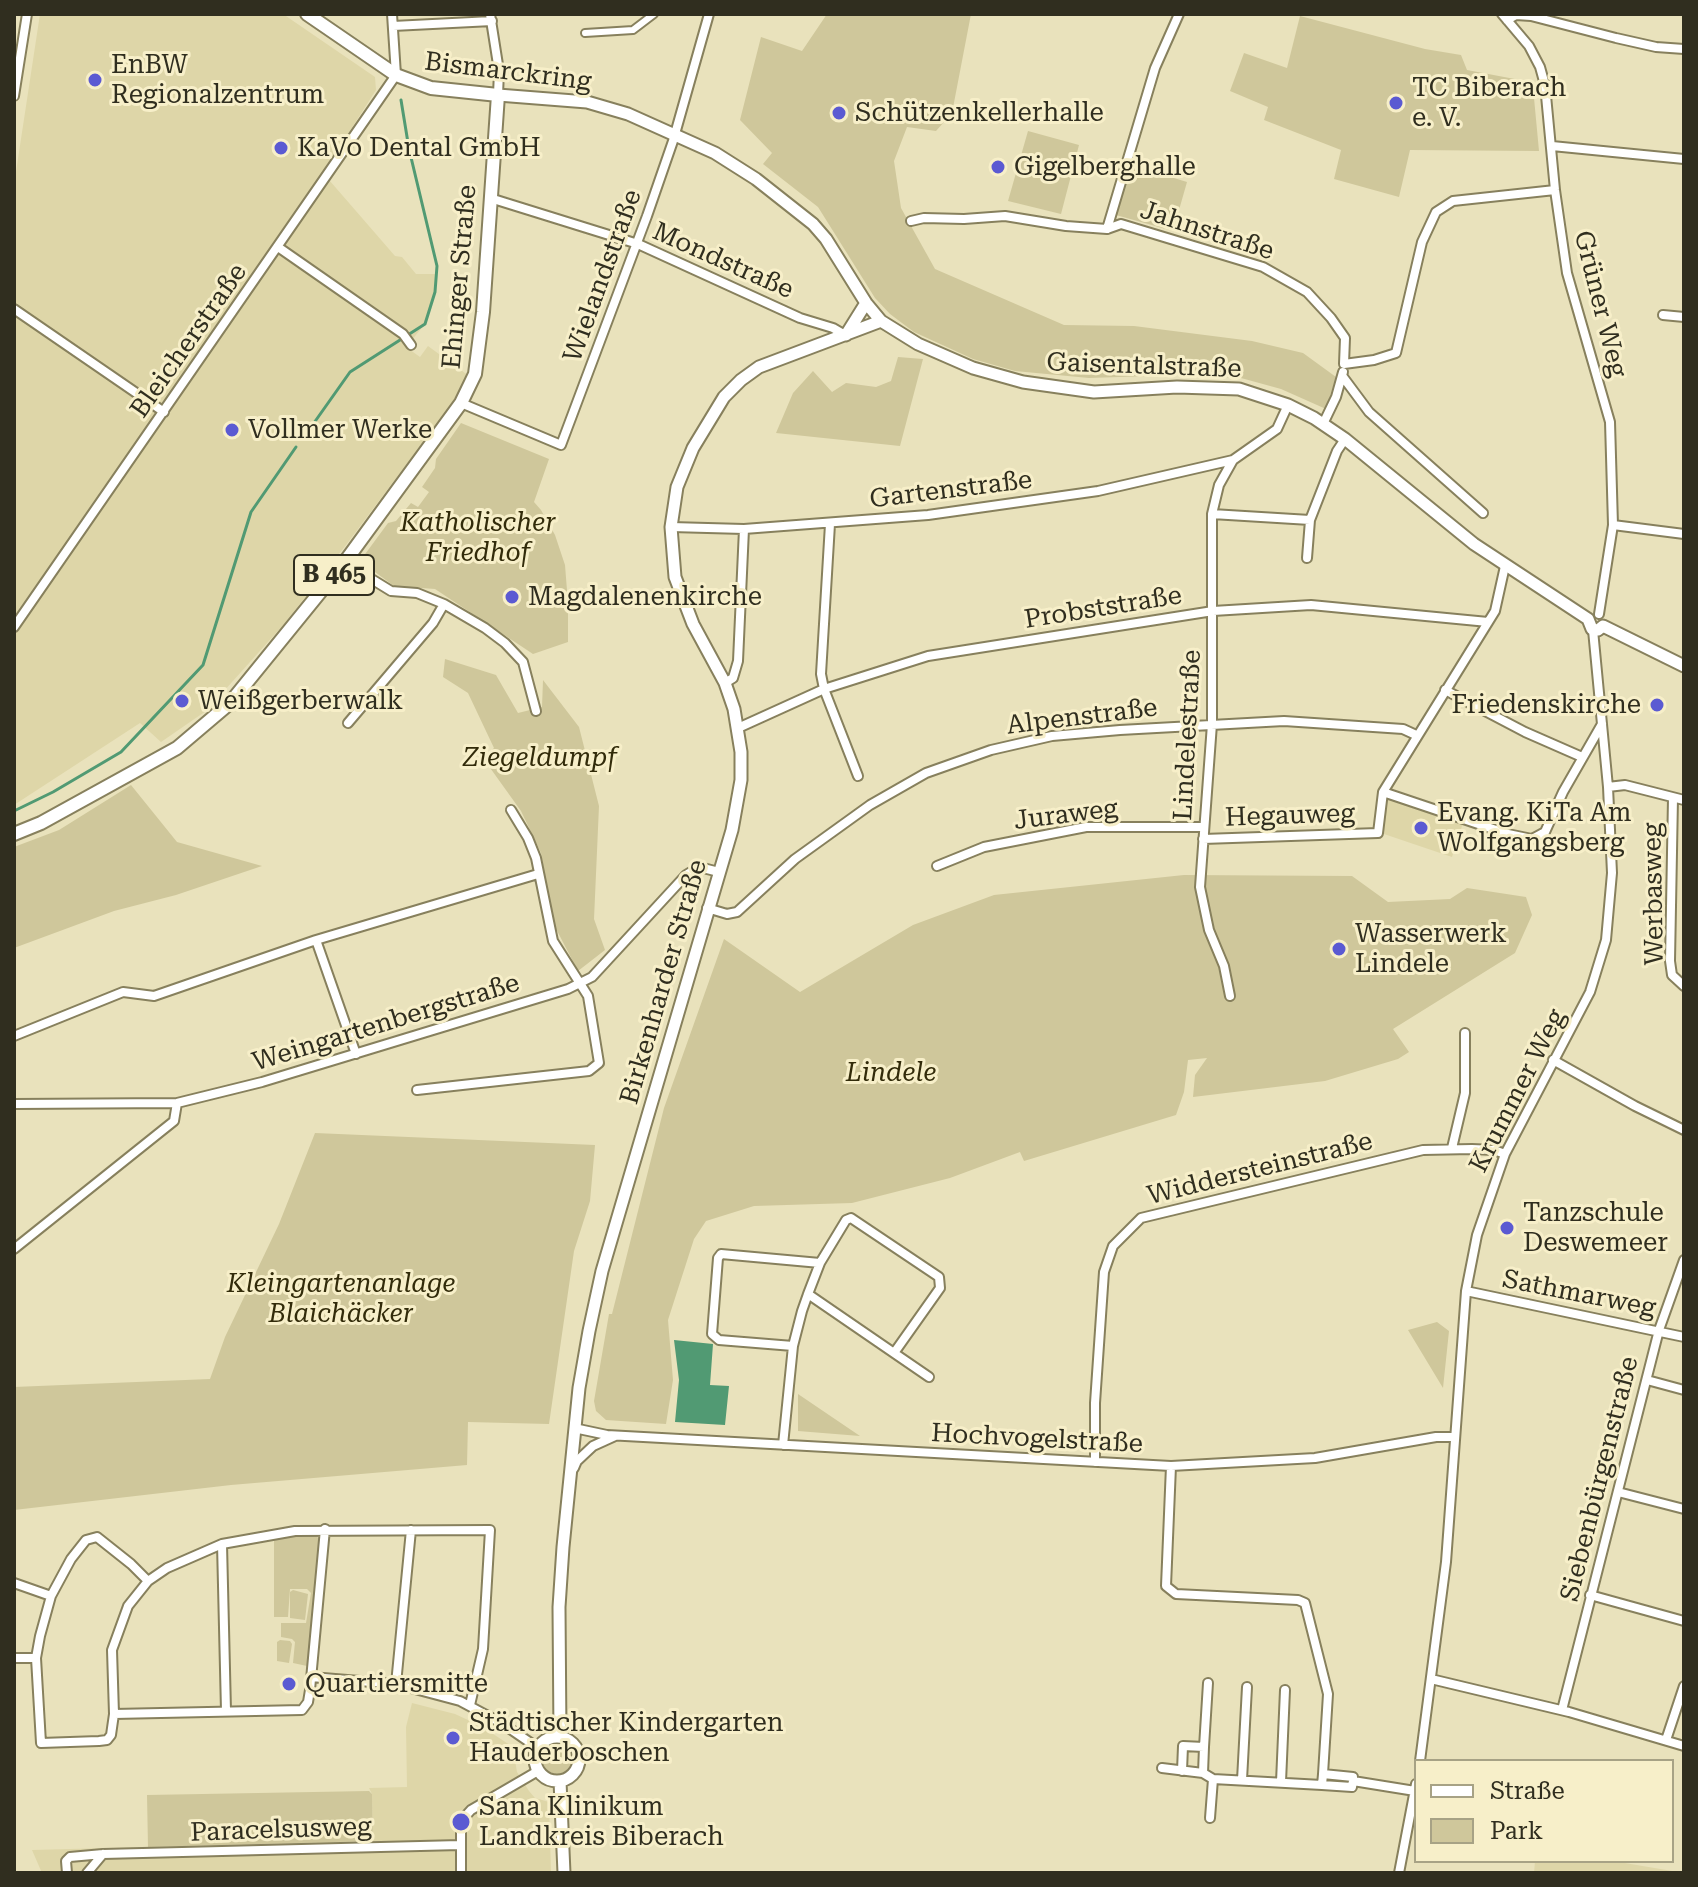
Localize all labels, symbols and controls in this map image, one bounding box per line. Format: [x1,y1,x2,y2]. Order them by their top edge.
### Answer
street label: Bismarckring [423,46,593,98]
place label: EnBW Regionalzentrum [111,49,324,110]
marker: EnBW Regionalzentrum [86,71,104,89]
place label: TC Biberach e. V. [1412,72,1566,134]
marker: TC Biberach e. V. [1387,94,1405,112]
place label: Schützenkellerhalle [855,97,1104,129]
marker: Schützenkellerhalle [830,104,848,122]
place label: KaVo Dental GmbH [297,132,541,164]
marker: KaVo Dental GmbH [272,139,290,157]
place label: Gigelberghalle [1014,151,1196,183]
marker: Gigelberghalle [989,158,1007,176]
street label: Ehinger Straße [436,184,484,370]
street label: Wielandstraße [557,185,649,367]
street label: Jahnstraße [1136,195,1278,267]
street label: Mondstraße [648,216,798,306]
street label: Grüner Weg [1567,228,1633,380]
street label: Bleicherstraße [124,258,254,424]
street label: Gaisentalstraße [1046,347,1242,385]
place label: Vollmer Werke [248,414,432,446]
marker: Vollmer Werke [223,421,241,439]
street label: Gartenstraße [868,465,1034,515]
park label: Katholischer Friedhof [400,507,556,568]
road number: B 465 [294,555,374,595]
street label: Probststraße [1022,580,1184,636]
place label: Magdalenenkirche [528,581,762,613]
marker: Magdalenenkirche [503,588,521,606]
street label: Lindelestraße [1168,649,1208,821]
place label: Weißgerberwalk [198,685,403,717]
place label: Friedenskirche [1451,689,1641,721]
marker: Weißgerberwalk [173,692,191,710]
street label: Alpenstraße [1005,692,1159,742]
marker: Friedenskirche [1648,696,1666,714]
park label: Ziegeldumpf [463,742,617,774]
street label: Juraweg [1012,793,1120,837]
place label: Evang. KiTa Am Wolfgangsberg [1437,797,1632,858]
street label: Hegauweg [1224,798,1356,834]
marker: Evang. KiTa Am Wolfgangsberg [1412,819,1430,837]
street label: Werbasweg [1637,822,1671,966]
street label: Birkenharder Straße [614,856,714,1108]
place label: Wasserwerk Lindele [1355,918,1507,980]
marker: Wasserwerk Lindele [1330,940,1348,958]
street label: Weingartenbergstraße [249,968,523,1078]
street label: Krummer Weg [1463,1004,1573,1178]
park label: Lindele [846,1057,936,1089]
street label: Widdersteinstraße [1144,1126,1376,1212]
place label: Tanzschule Deswemeer [1523,1197,1668,1258]
marker: Tanzschule Deswemeer [1498,1219,1516,1237]
street label: Sathmarweg [1500,1264,1658,1324]
park label: Kleingartenanlage Blaichäcker [227,1268,455,1330]
street label: Siebenbürgenstraße [1554,1353,1646,1605]
street label: Hochvogelstraße [930,1418,1144,1460]
place label: Quartiersmitte [305,1668,488,1700]
marker: Quartiersmitte [280,1675,298,1693]
place label: Städtischer Kindergarten Hauderboschen [469,1707,784,1768]
marker: Städtischer Kindergarten Hauderboschen [444,1729,462,1747]
legend [1414,1759,1674,1863]
text: Straße [1490,1777,1565,1805]
place label: Sana Klinikum Landkreis Biberach [479,1791,724,1852]
street label: Paracelsusweg [190,1811,372,1849]
marker: Sana Klinikum Landkreis Biberach [450,1811,472,1833]
text: Park [1490,1817,1543,1845]

